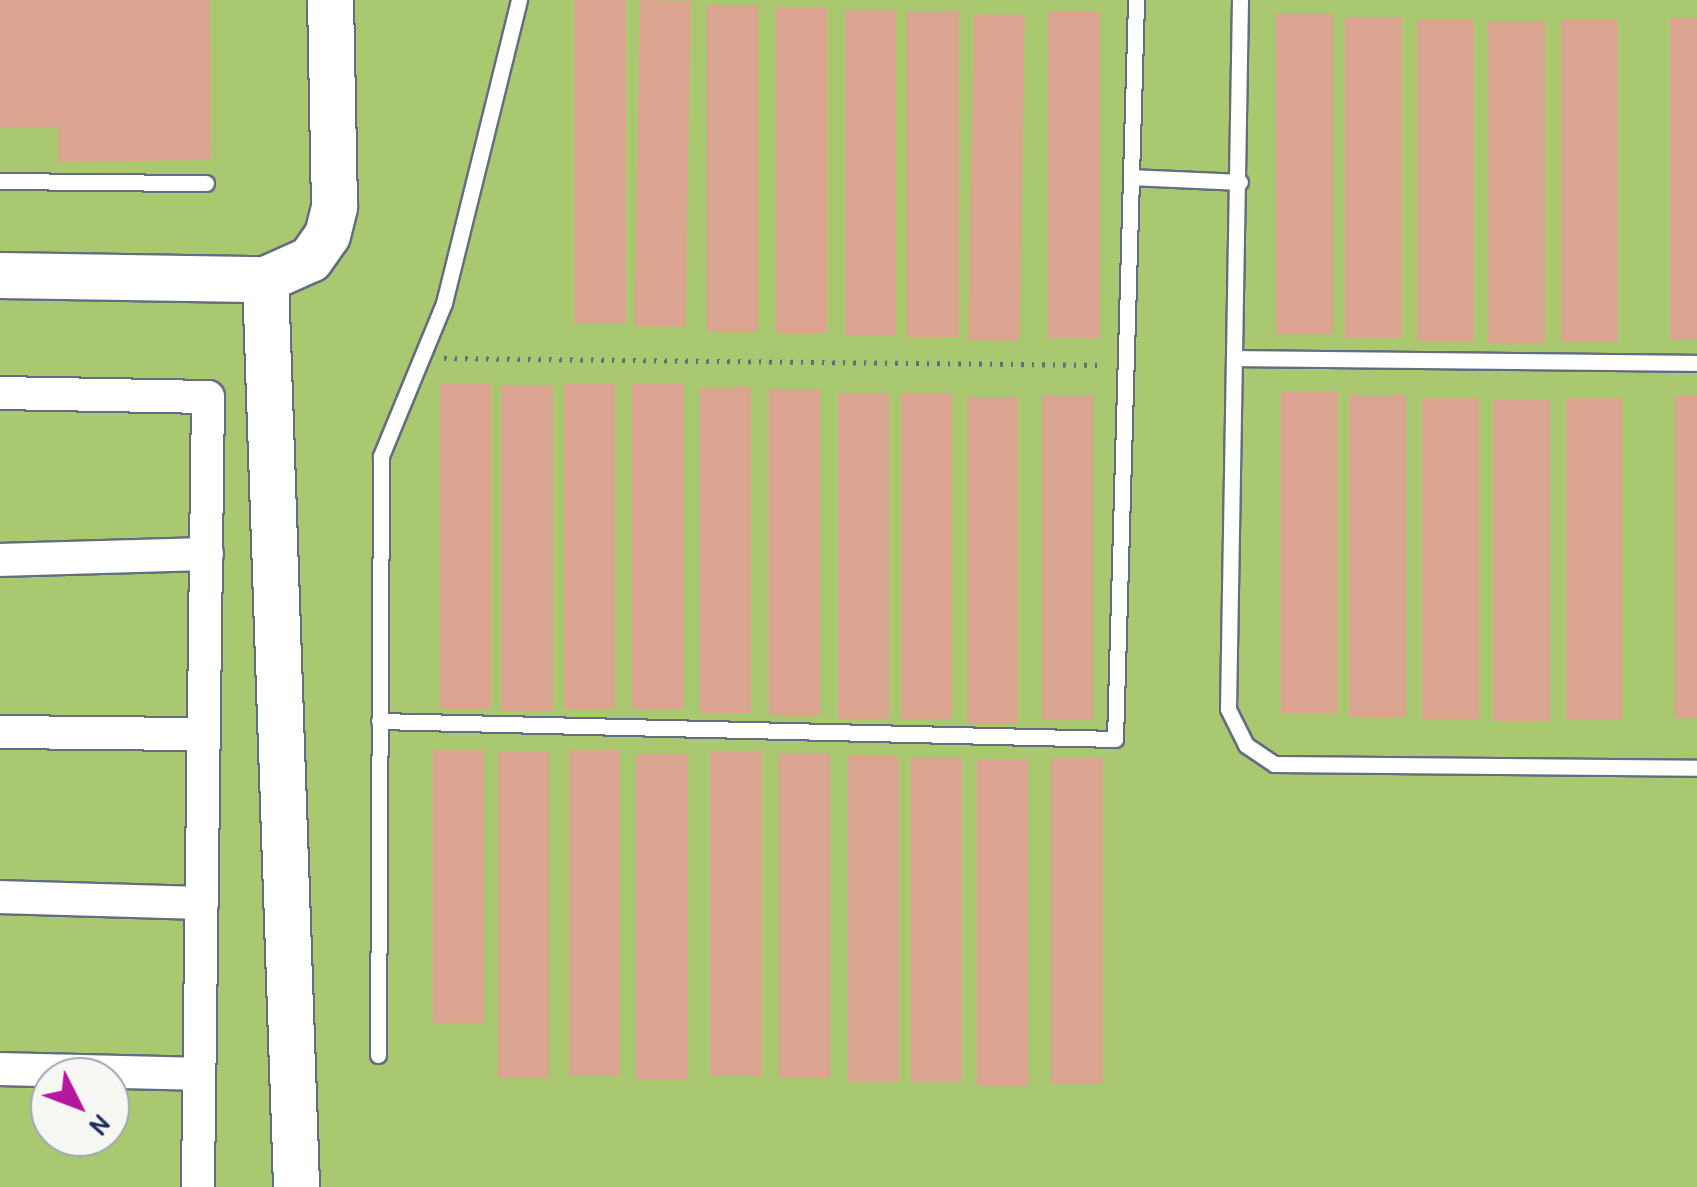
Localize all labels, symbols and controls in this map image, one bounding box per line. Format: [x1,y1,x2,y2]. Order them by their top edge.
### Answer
north arrow [30,1057,130,1157]
text: N [82,1107,120,1144]

